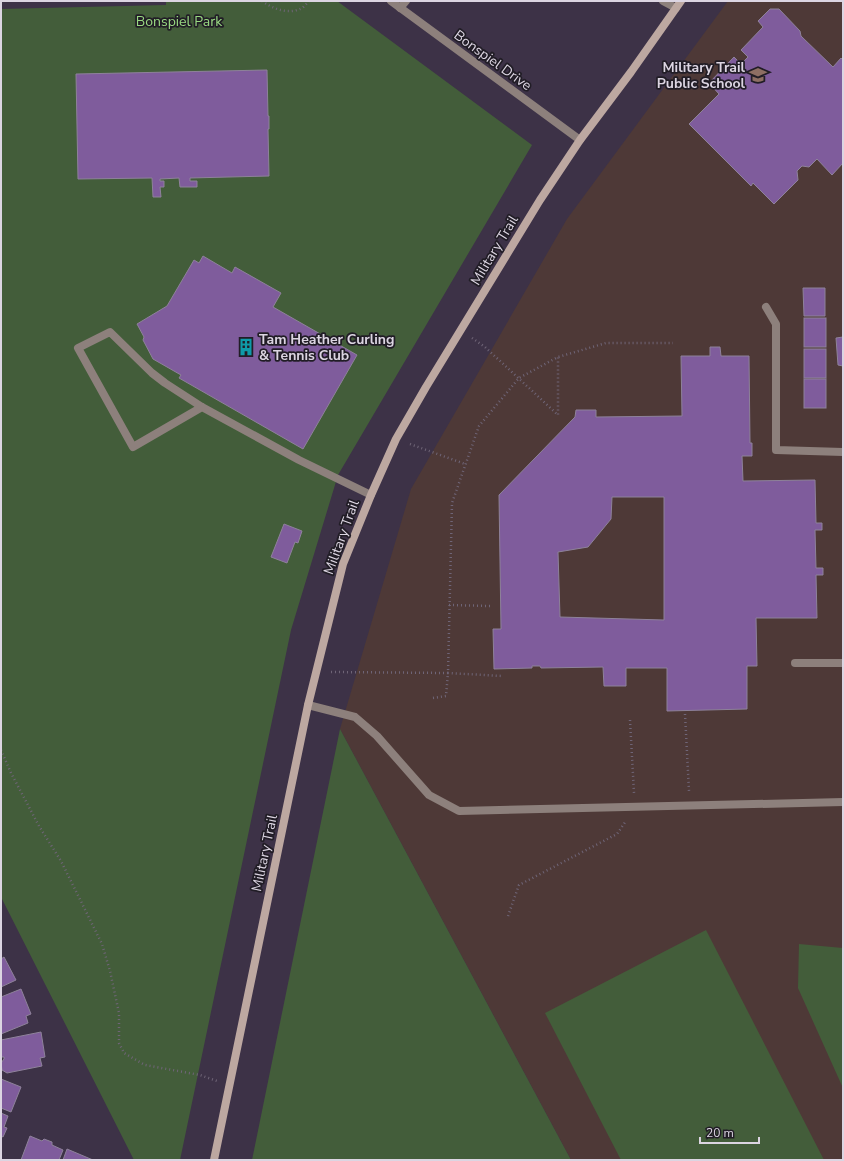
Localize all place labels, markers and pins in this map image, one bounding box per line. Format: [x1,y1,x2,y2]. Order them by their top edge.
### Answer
place label: Military Trail Public School [657,58,746,93]
school or university icon: Military Trail Public School [748,65,768,85]
place label: Tam Heather Curling & Tennis Club [259,330,394,365]
building icon: Tam Heather Curling & Tennis Club [236,337,256,357]

